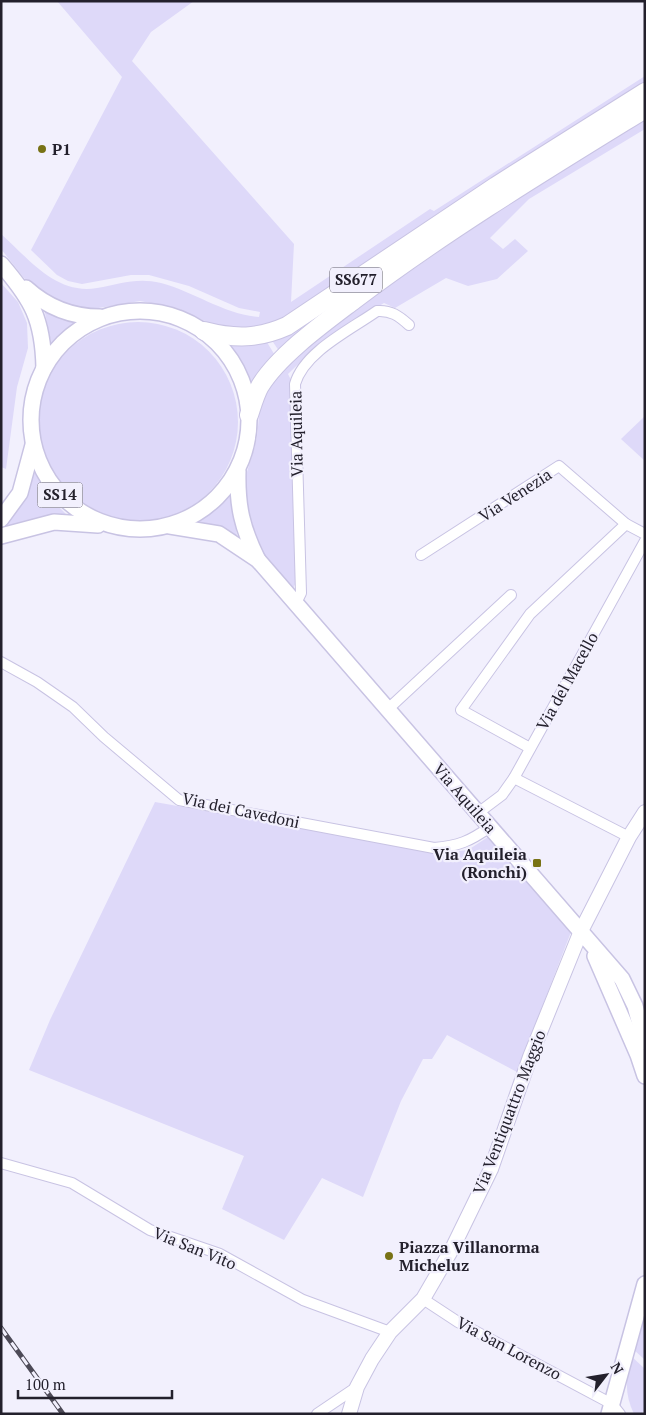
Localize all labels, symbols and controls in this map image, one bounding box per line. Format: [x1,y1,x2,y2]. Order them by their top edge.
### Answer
place label: P1 [52,138,71,160]
marker: P1 [36,143,48,155]
road number: SS677 [330,268,382,292]
street label: Via Aquileia [284,391,308,477]
street label: Via Venezia [474,463,556,527]
road number: SS14 [38,482,82,508]
street label: Via del Macello [531,628,603,734]
street label: Via Aquileia [428,758,502,838]
street label: Via dei Cavedoni [180,787,302,833]
place label: Via Aquileia (Ronchi) [433,843,527,883]
marker: Via Aquileia (Ronchi) [531,857,543,869]
street label: Via Ventiquattro Maggio [468,1027,551,1197]
street label: Via San Vito [150,1221,240,1275]
place label: Piazza Villanorma Micheluz [399,1236,540,1276]
marker: Piazza Villanorma Micheluz [383,1250,395,1262]
street label: Via San Lorenzo [453,1311,565,1385]
north arrow [581,1350,631,1400]
text: N [607,1359,629,1378]
scale bar [18,1368,171,1400]
text: 100 m [25,1374,66,1394]

